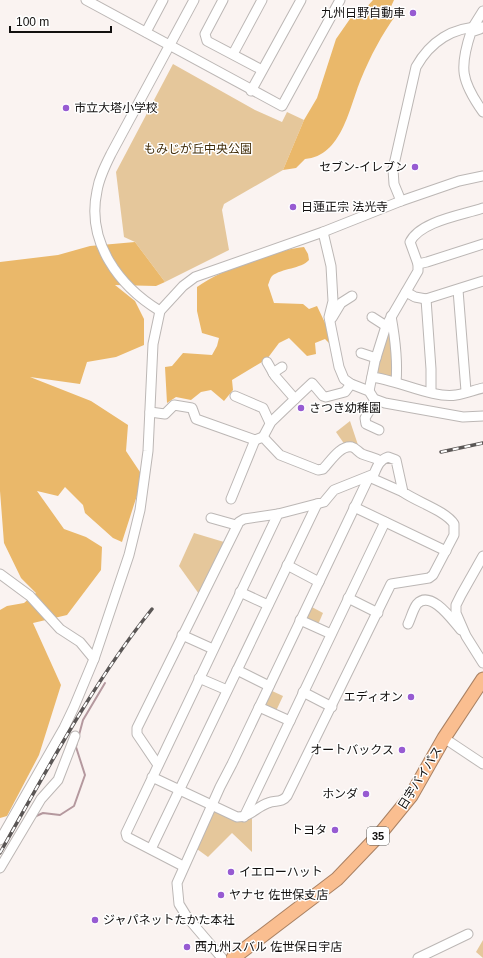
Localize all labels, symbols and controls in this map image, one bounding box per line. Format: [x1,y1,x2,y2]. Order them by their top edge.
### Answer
place label: 九州日野自動車 [321,6,405,20]
scale bar [10,8,111,34]
marker: 九州日野自動車 [408,8,418,18]
text: 100 m [16,15,49,29]
place label: 市立大塔小学校 [74,101,158,115]
marker: 市立大塔小学校 [61,103,71,113]
park label: もみじが丘中央公園 [144,142,252,156]
place label: セブン-イレブン [319,160,407,174]
marker: セブン-イレブン [410,162,420,172]
place label: 日蓮正宗 法光寺 [301,200,388,214]
marker: 日蓮正宗 法光寺 [288,202,298,212]
place label: さつき幼稚園 [309,401,381,415]
marker: さつき幼稚園 [296,403,306,413]
place label: エディオン [344,690,403,704]
marker: エディオン [406,692,416,702]
place label: オートバックス [310,743,394,757]
street label: 日宇バイパス [395,744,445,812]
marker: オートバックス [397,745,407,755]
place label: ホンダ [322,787,358,801]
marker: ホンダ [361,789,371,799]
place label: トヨタ [291,823,327,837]
marker: トヨタ [330,825,340,835]
road number: 35 [367,827,389,845]
place label: イエローハット [239,865,323,879]
marker: イエローハット [226,867,236,877]
place label: ヤナセ 佐世保支店 [229,888,328,902]
marker: ヤナセ 佐世保支店 [216,890,226,900]
place label: ジャパネットたかた本社 [103,913,234,927]
marker: ジャパネットたかた本社 [90,915,100,925]
place label: 西九州スバル 佐世保日宇店 [195,940,342,954]
marker: 西九州スバル 佐世保日宇店 [182,942,192,952]

